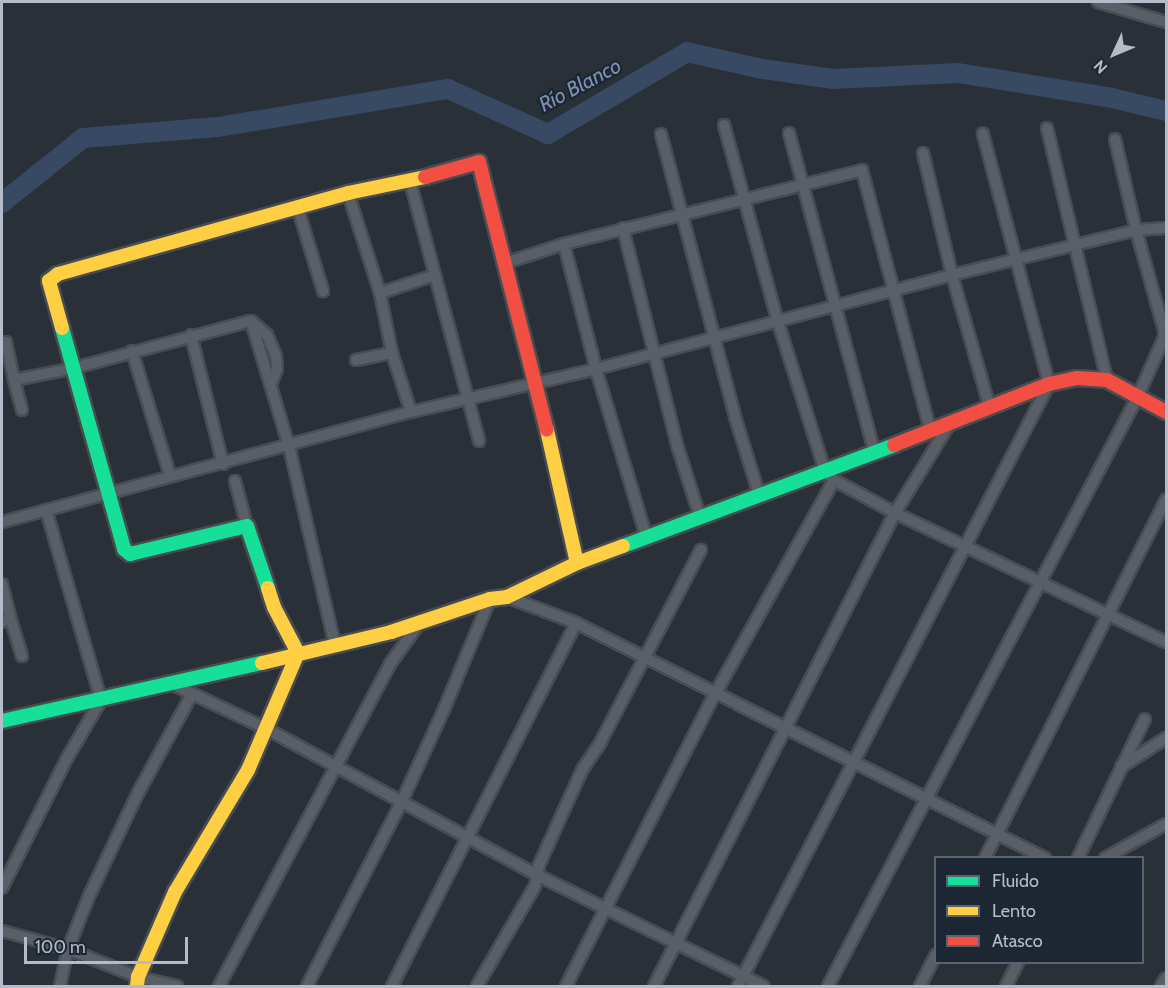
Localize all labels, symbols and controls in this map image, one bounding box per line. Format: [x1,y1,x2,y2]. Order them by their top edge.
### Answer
north arrow [1084,24,1144,84]
water label: Río Blanco [535,53,625,117]
text: N [1090,56,1111,78]
legend [934,856,1144,964]
text: Fluido [992,870,1039,892]
text: Lento [992,900,1036,922]
scale bar [27,925,190,963]
text: Atasco [992,930,1043,952]
text: 100 m [35,936,86,958]

